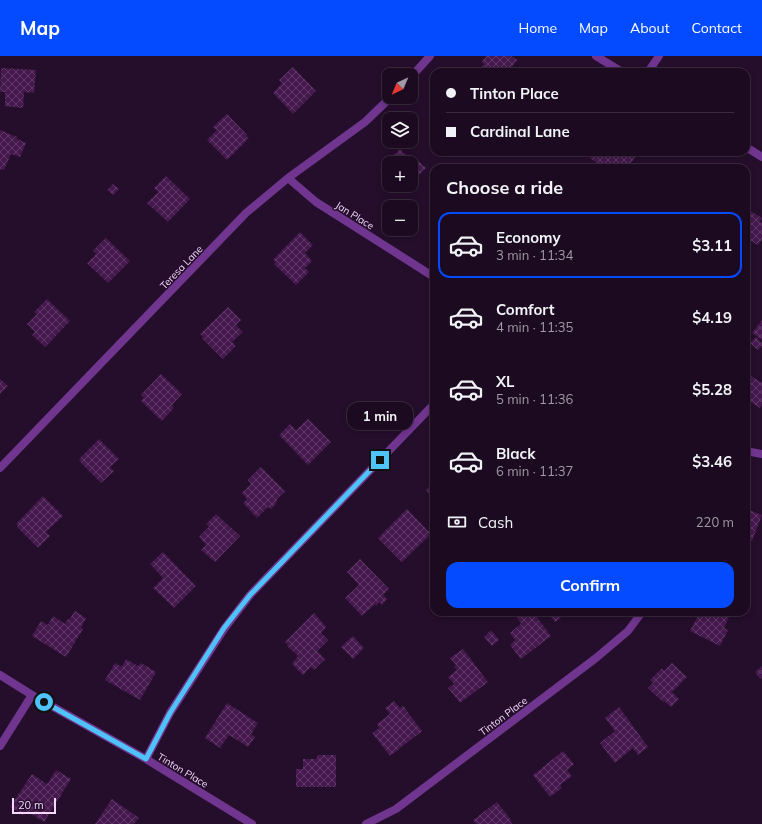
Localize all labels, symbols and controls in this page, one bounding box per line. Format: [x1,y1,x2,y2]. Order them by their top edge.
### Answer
text: Map [20,16,60,40]
text: Home [518,19,557,37]
text: Map [579,19,608,37]
text: About [630,19,670,37]
text: Contact [692,19,742,37]
north arrow [382,68,418,104]
map controls [382,68,418,236]
text: Tinton Place [470,84,559,103]
button: layers [382,112,418,148]
text: Cardinal Lane [470,122,570,141]
button: + [382,156,418,192]
text: Choose a ride [446,176,563,199]
street label: Jan Place [333,199,376,232]
button: − [382,200,418,236]
icon: car [448,227,484,263]
text: Economy [496,228,561,247]
text: $3.11 [692,236,732,255]
street label: Teresa Lane [157,243,206,292]
text: 3 min · 11:34 [496,247,573,263]
icon: car [448,299,484,335]
text: Comfort [496,300,554,319]
text: $4.19 [692,308,732,327]
text: 4 min · 11:35 [496,319,573,335]
icon: car [448,371,484,407]
text: XL [496,372,514,391]
text: $5.28 [692,380,732,399]
text: 5 min · 11:36 [496,391,573,407]
callout: 1 min [347,402,413,430]
text: 1 min [363,408,397,424]
icon: car [448,443,484,479]
text: Black [496,444,535,463]
route end [371,451,389,469]
text: $3.46 [692,452,732,471]
text: 6 min · 11:37 [496,463,573,479]
icon: cash [446,511,468,533]
text: Cash [478,513,513,532]
text: 220 m [696,514,734,530]
button: Confirm [446,562,734,608]
route start [35,693,53,711]
street label: Tinton Place [477,694,530,739]
street label: Tinton Place [155,750,211,791]
scale bar [12,796,56,815]
text: 20 m [18,798,44,812]

